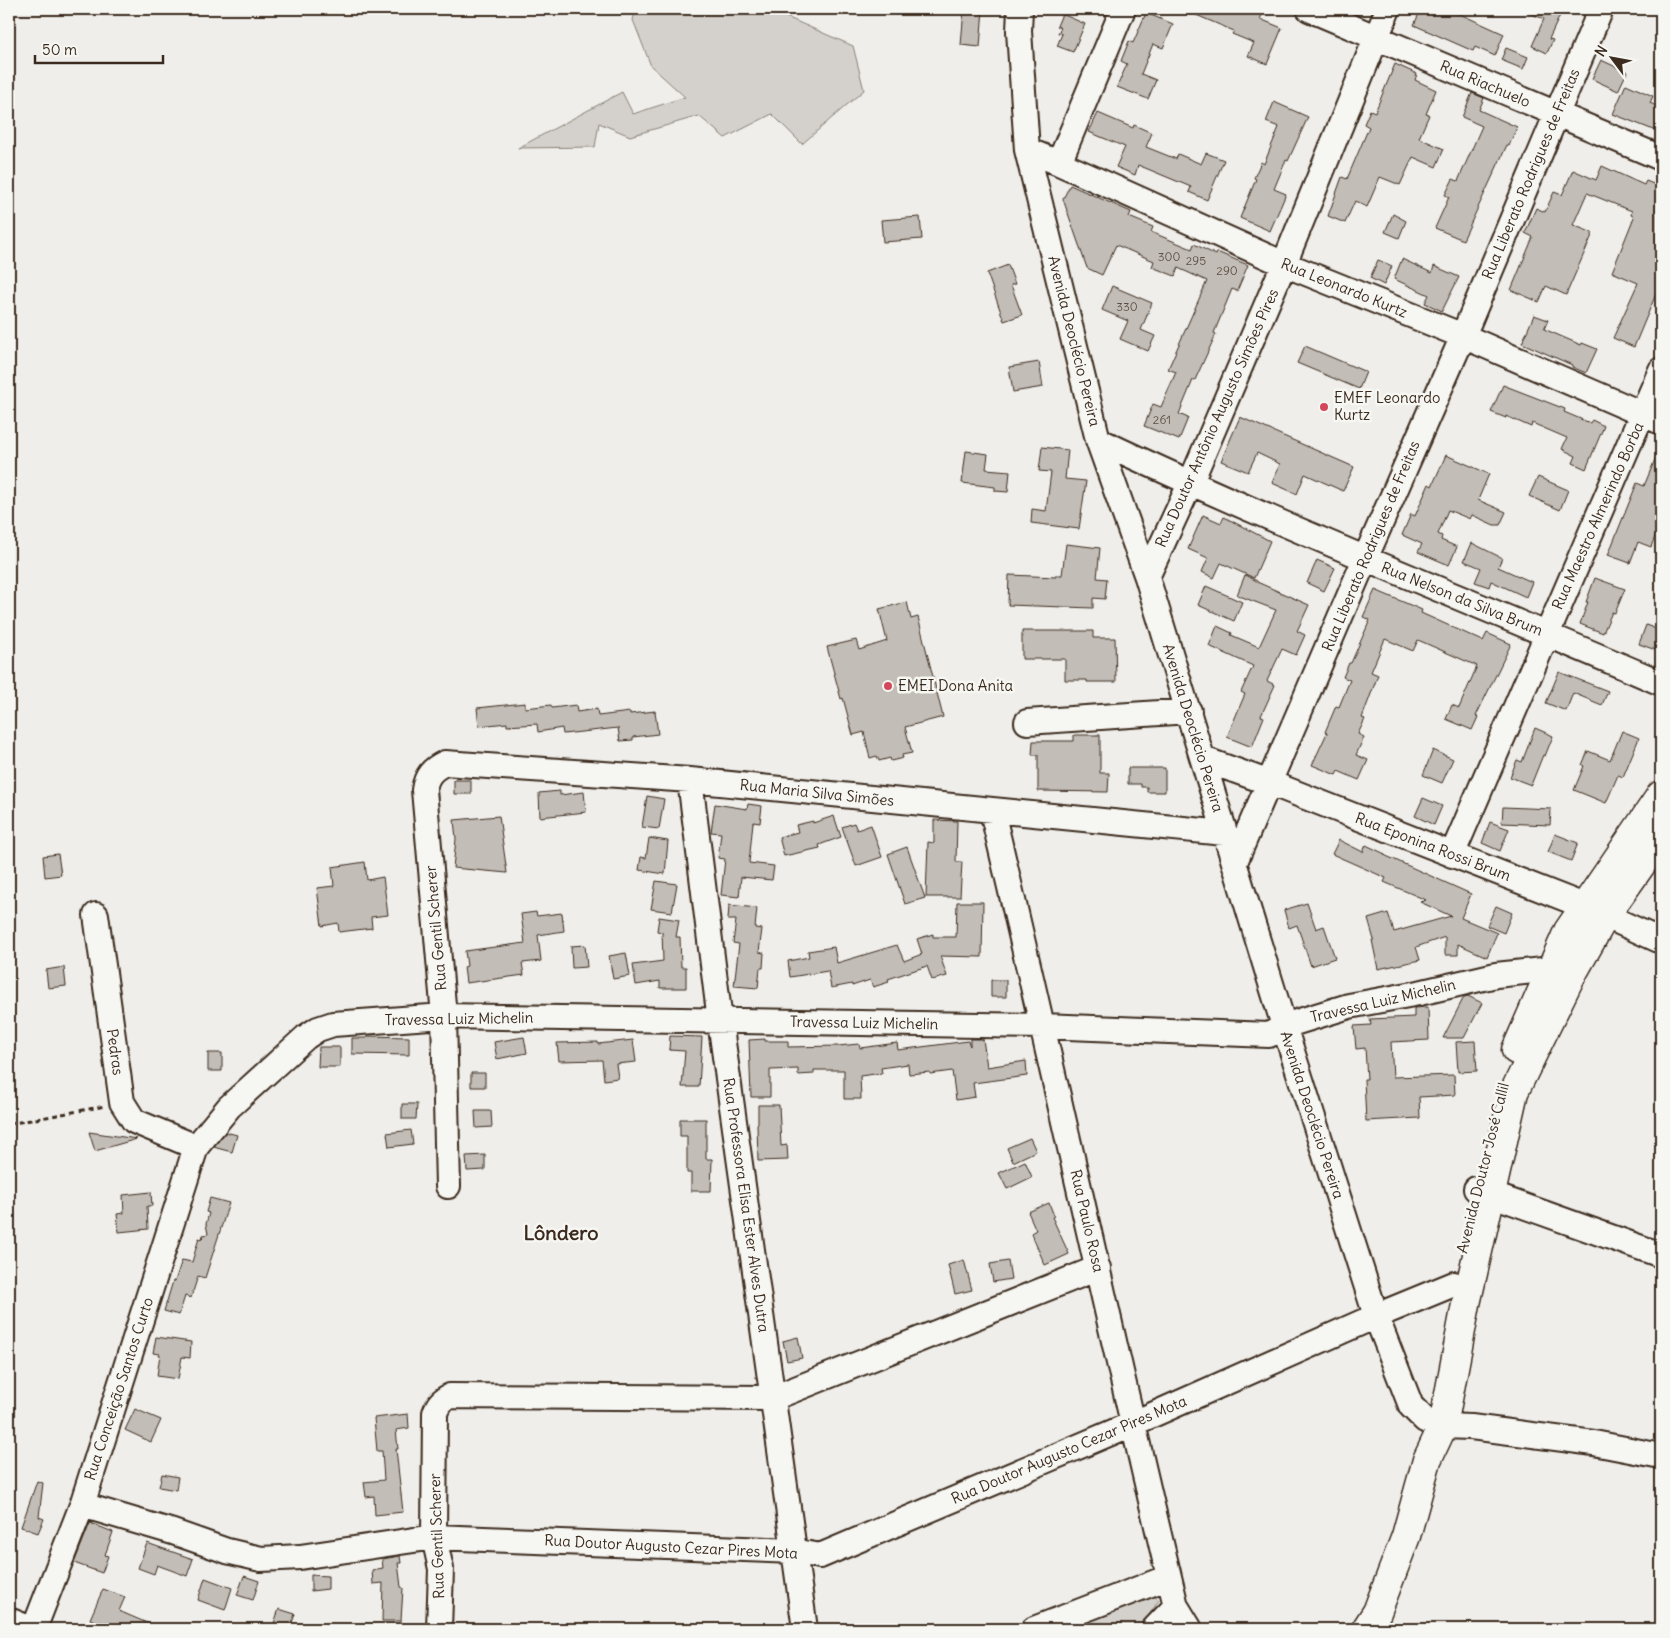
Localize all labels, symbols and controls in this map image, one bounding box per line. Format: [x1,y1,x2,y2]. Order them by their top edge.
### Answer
scale bar [35,32,162,64]
north arrow [1588,32,1638,82]
text: 50 m [42,40,77,59]
text: N [1591,42,1611,60]
street label: Rua Riachuelo [1437,56,1533,111]
street label: Rua Liberato Rodrigues de Freitas [1477,65,1584,282]
house number: 300 [1158,249,1180,264]
house number: 295 [1186,253,1206,268]
street label: Rua Leonardo Kurtz [1278,253,1410,322]
street label: Avenida Deoclécio Pereira [1044,254,1105,429]
house number: 290 [1216,263,1238,278]
street label: Rua Doutor Antônio Augusto Simões Pires [1151,285,1282,550]
house number: 330 [1116,299,1138,314]
place label: EMEF Leonardo Kurtz [1334,388,1440,424]
marker: EMEF Leonardo Kurtz [1318,401,1330,413]
house number: 261 [1153,412,1171,427]
street label: Rua Maestro Almerindo Borba [1548,419,1648,612]
street label: Rua Liberato Rodrigues de Freitas [1317,437,1424,654]
street label: Rua Nelson da Silva Brum [1379,557,1546,640]
street label: Avenida Deoclécio Pereira [1159,641,1228,815]
place label: EMEI Dona Anita [898,676,1014,695]
marker: EMEI Dona Anita [882,680,894,692]
street label: Rua Maria Silva Simões [739,775,895,810]
street label: Rua Eponina Rossi Brum [1353,808,1514,885]
street label: Rua Gentil Scherer [421,865,450,991]
street label: Travessa Luiz Michelin [1308,974,1458,1026]
street label: Travessa Luiz Michelin [385,1008,534,1029]
street label: Travessa Luiz Michelin [790,1012,939,1033]
street label: Pedras [103,1027,128,1077]
street label: Avenida Deoclécio Pereira [1276,1029,1349,1202]
street label: Rua Professora Elisa Ester Alves Dutra [719,1076,774,1334]
street label: Avenida Doutor José Callil [1452,1081,1513,1255]
street label: Rua Paulo Rosa [1066,1168,1109,1274]
district label: Lôndero [523,1220,599,1245]
street label: Rua Conceição Santos Curto [80,1295,157,1483]
street label: Rua Doutor Augusto Cezar Pires Mota [948,1391,1190,1508]
street label: Rua Gentil Scherer [425,1473,448,1599]
street label: Rua Doutor Augusto Cezar Pires Mota [544,1530,799,1563]

